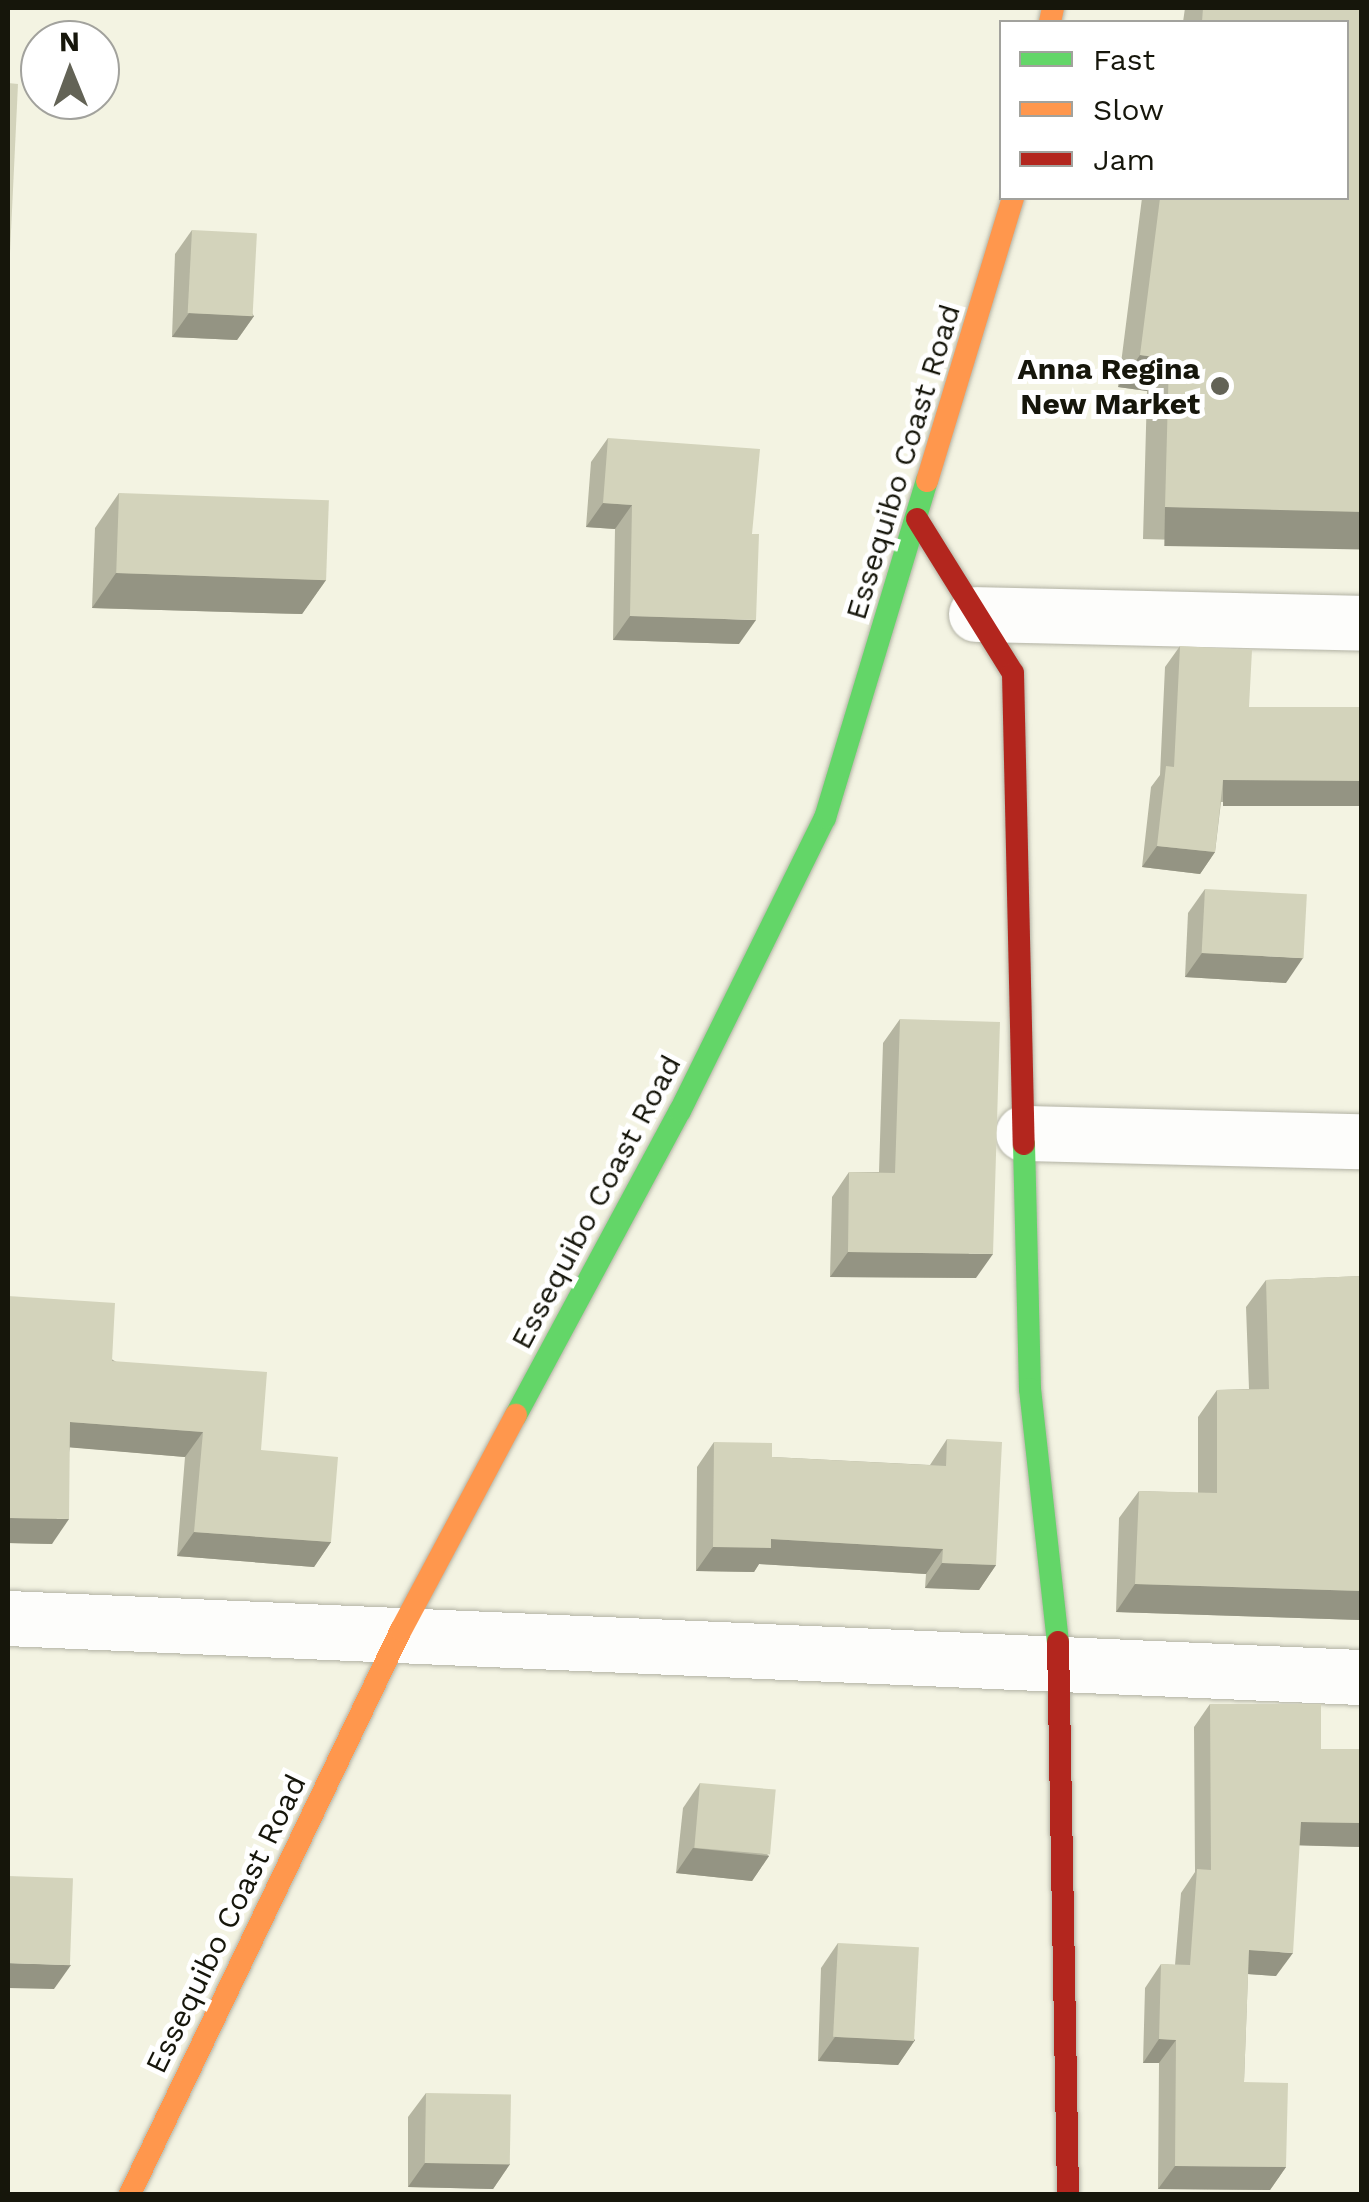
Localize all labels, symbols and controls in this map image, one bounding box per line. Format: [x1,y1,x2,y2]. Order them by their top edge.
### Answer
north arrow [20,20,120,120]
legend [999,20,1349,200]
text: N [59,25,80,58]
text: Fast [1093,42,1155,77]
text: Slow [1093,92,1164,127]
text: Jam [1093,142,1155,177]
street label: Essequibo Coast Road [838,300,968,624]
place label: Anna Regina New Market [1017,351,1200,422]
marker: Anna Regina New Market [1209,375,1231,397]
street label: Essequibo Coast Road [503,1049,689,1355]
street label: Essequibo Coast Road [138,1769,314,2079]

